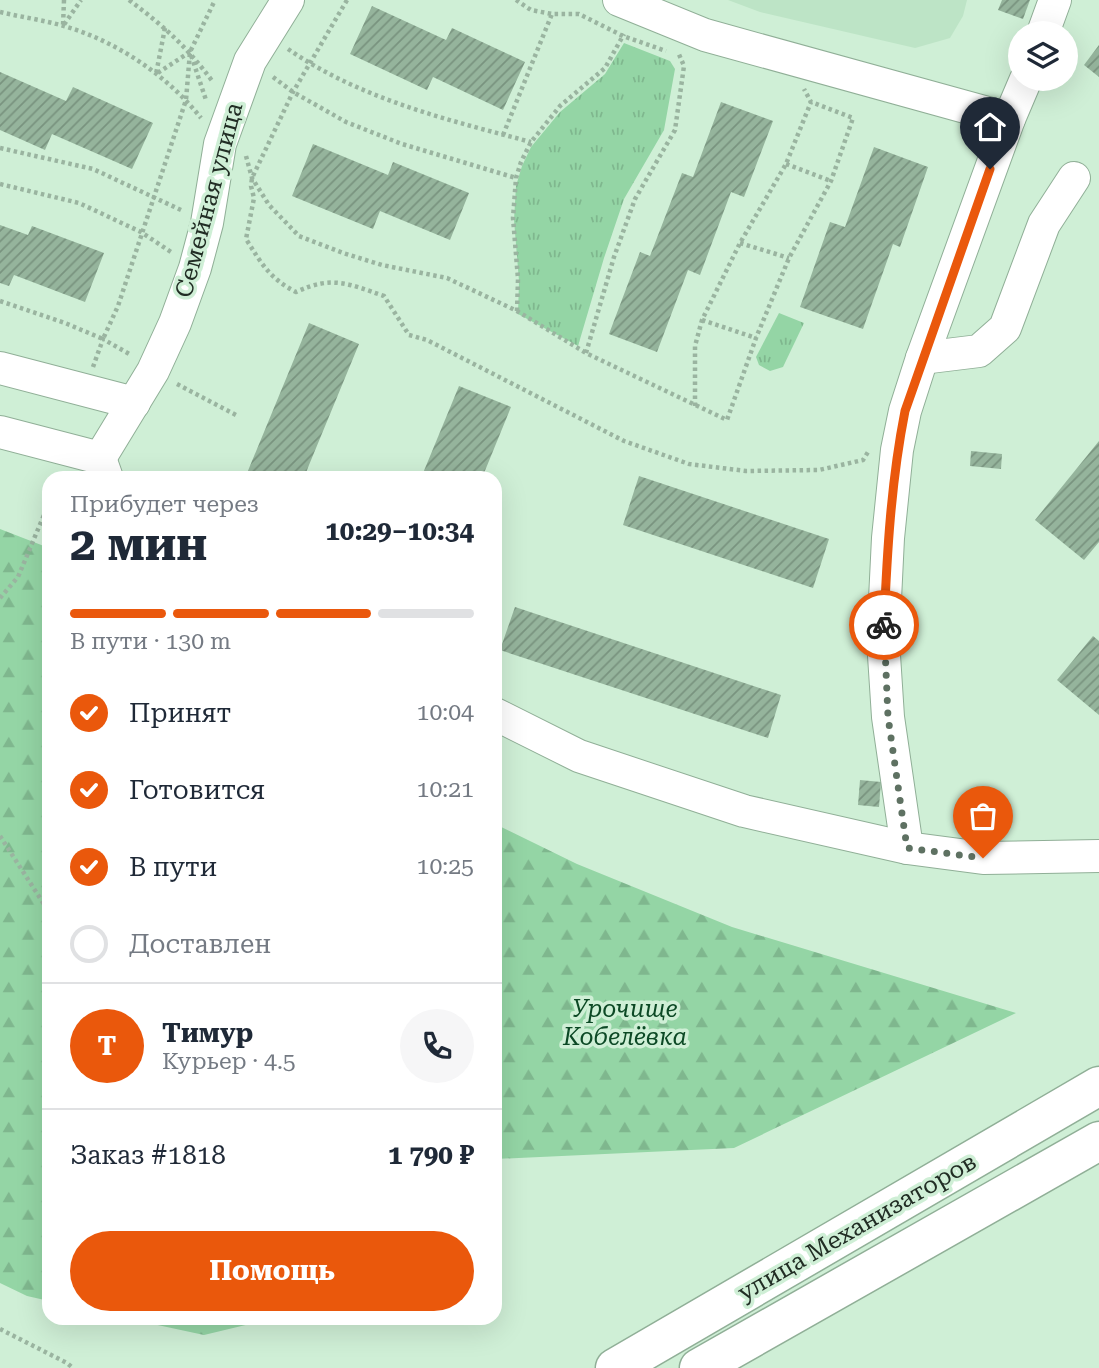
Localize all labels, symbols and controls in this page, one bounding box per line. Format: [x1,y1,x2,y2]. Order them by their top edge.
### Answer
map controls [1008,21,1078,91]
button: layers [1008,21,1078,91]
pin [960,97,1020,169]
street label: Семейная улица [169,99,249,301]
icon: home [971,108,1009,146]
text: Прибудет через [70,491,259,518]
text: 10:29–10:34 [325,516,474,546]
text: 2 мин [70,517,207,571]
courier [849,590,919,660]
icon: bike [865,606,903,644]
text: В пути · 130 m [70,628,231,655]
icon: check [70,694,108,732]
text: Принят [129,698,231,728]
text: 10:04 [417,699,474,726]
icon: check [70,771,108,809]
text: Готовится [129,775,265,805]
text: 10:21 [417,776,474,803]
pin [953,786,1013,858]
icon: bag [964,797,1002,835]
icon: check [70,848,108,886]
text: В пути [129,852,217,882]
text: 10:25 [417,853,474,880]
text: Доставлен [129,929,271,959]
park label: Урочище Кобелёвка [562,995,687,1051]
button: phone [400,1009,474,1083]
text: Тимур [162,1018,253,1048]
text: Т [98,1031,116,1061]
text: Курьер · 4.5 [162,1048,296,1075]
text: Заказ #1818 [70,1140,226,1170]
text: 1 790 ₽ [388,1140,474,1170]
street label: улица Механизаторов [733,1147,981,1307]
button: Помощь [70,1231,474,1311]

